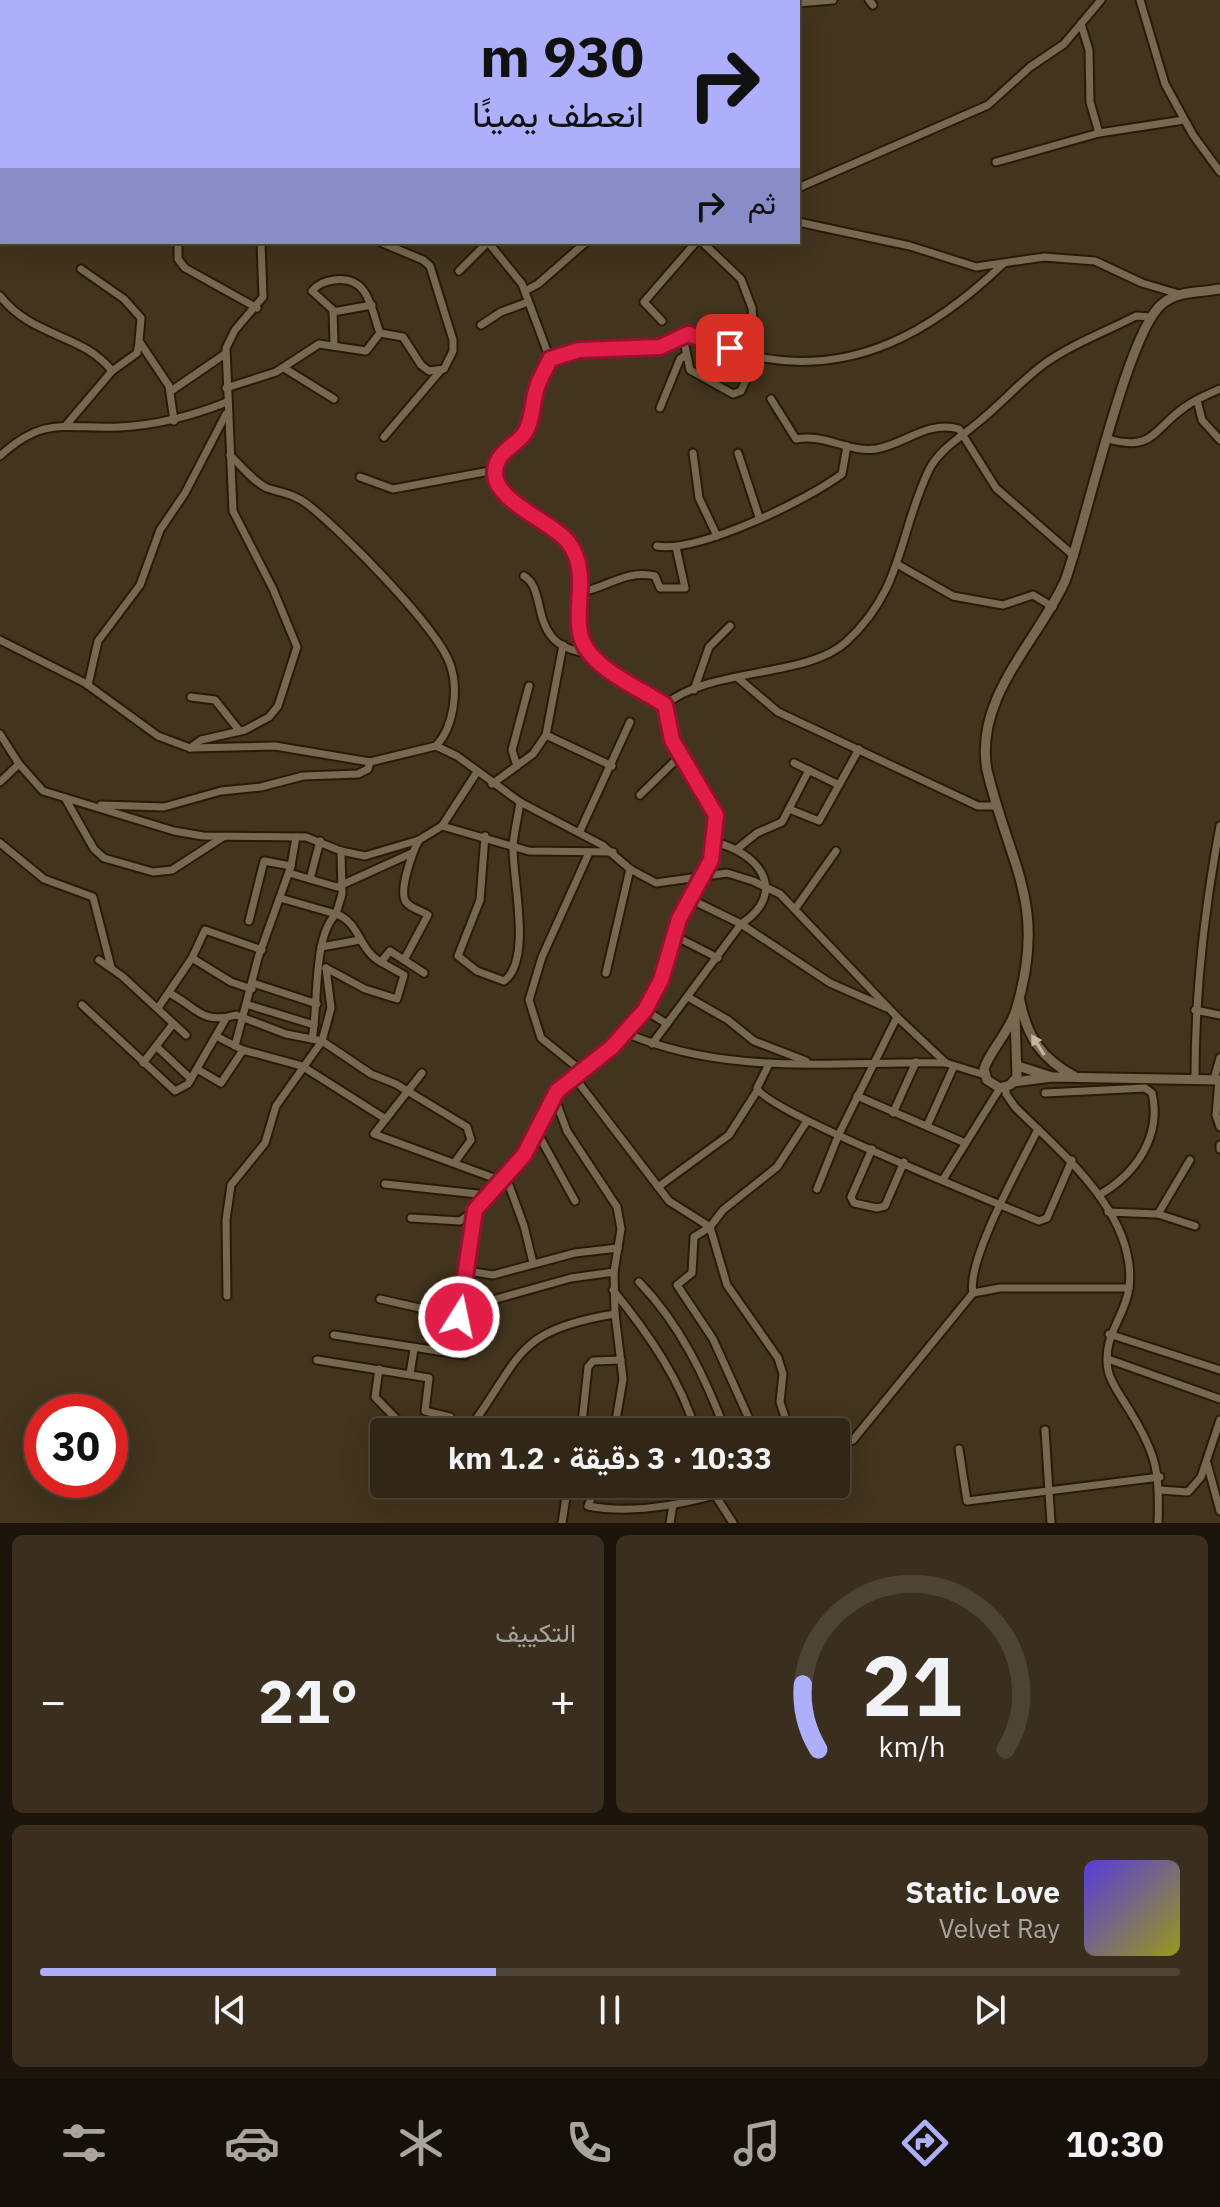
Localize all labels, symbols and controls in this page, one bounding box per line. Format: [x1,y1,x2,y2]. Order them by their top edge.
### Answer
text: 930 m [480,20,644,92]
icon: right [672,32,776,136]
text: انعطف يمينًا [472,90,644,137]
text: ثم [748,183,776,222]
icon: right [688,184,732,228]
pin [696,314,764,382]
icon: arrive [708,326,752,370]
one-way arrow [1030,1035,1045,1056]
position arrow [417,1275,501,1359]
speed limit sign: 30 [24,1394,128,1498]
text: 10:33 · 3 دقيقة · 1.2 km [448,1438,772,1477]
text: التكييف [495,1615,576,1649]
text: 21 [862,1631,962,1739]
text: 21° [258,1661,358,1740]
text: − [40,1672,66,1729]
text: + [550,1672,576,1729]
text: km/h [878,1728,946,1765]
text: Static Love [905,1872,1060,1911]
text: Velvet Ray [939,1911,1060,1945]
icon: previous [208,1988,252,2032]
icon: pause [588,1988,632,2032]
icon: next [968,1988,1012,2032]
icon: filters [56,2115,112,2171]
icon: car [224,2115,280,2171]
icon: climate [393,2115,449,2171]
icon: phone [561,2115,617,2171]
icon: music [729,2115,785,2171]
icon: directions [897,2115,953,2171]
text: 10:30 [1066,2120,1164,2167]

